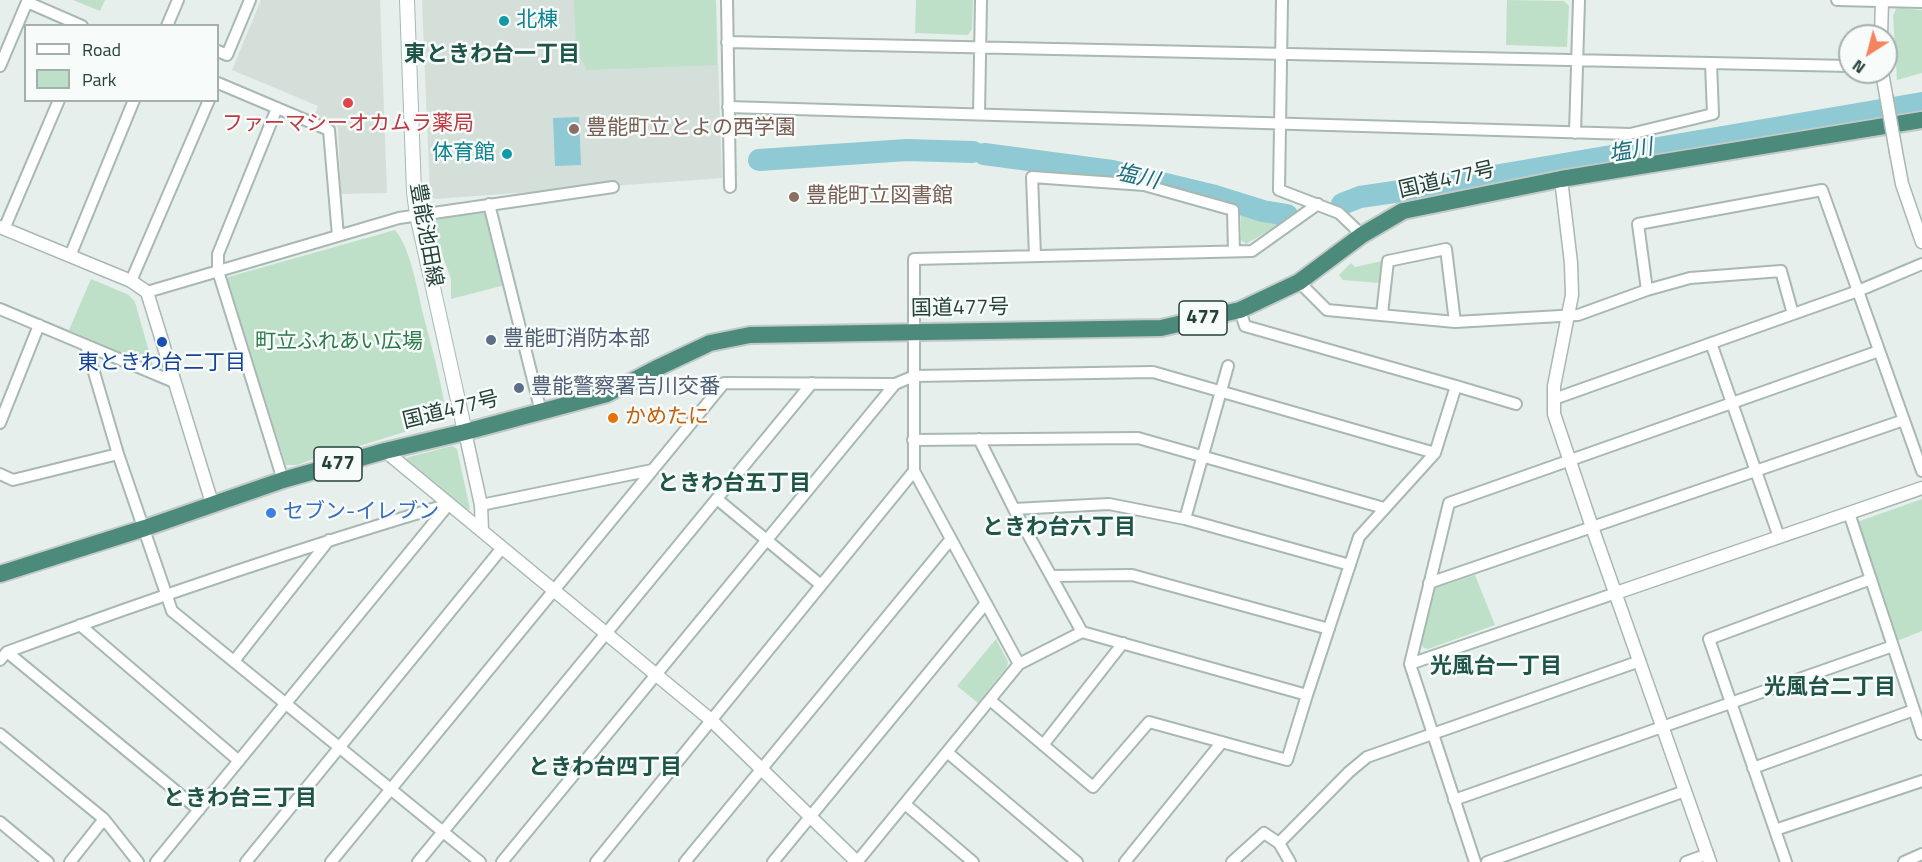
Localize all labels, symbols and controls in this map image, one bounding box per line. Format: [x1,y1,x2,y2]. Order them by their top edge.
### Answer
place label: 北棟 [516,8,558,34]
marker: 北棟 [497,14,511,28]
legend [24,24,219,102]
north arrow [1838,24,1898,84]
text: Road [82,36,121,63]
district label: 東ときわ台一丁目 [404,43,580,69]
text: N [1847,54,1870,80]
text: Park [82,66,116,93]
marker: ファーマシーオカムラ薬局 [341,96,355,110]
place label: ファーマシーオカムラ薬局 [222,112,474,138]
place label: 豊能町立とよの西学園 [586,116,796,142]
marker: 豊能町立とよの西学園 [567,122,581,136]
water label: 塩川 [1607,135,1655,169]
place label: 体育館 [432,141,495,167]
marker: 体育館 [500,147,514,161]
street label: 国道477号 [1396,158,1498,204]
water label: 塩川 [1113,160,1161,196]
street label: 豊能池田線 [403,181,447,289]
place label: 豊能町立図書館 [806,184,953,210]
marker: 豊能町立図書館 [787,190,801,204]
street label: 国道477号 [911,296,1009,322]
road number: 477 [1179,301,1227,335]
place label: 豊能町消防本部 [503,327,650,353]
park label: 町立ふれあい広場 [255,330,423,356]
marker: 豊能町消防本部 [484,333,498,347]
marker: 東ときわ台二丁目 [155,335,169,349]
place label: 東ときわ台二丁目 [78,351,246,377]
place label: 豊能警察署吉川交番 [531,375,720,401]
marker: 豊能警察署吉川交番 [512,381,526,395]
street label: 国道477号 [400,387,502,435]
place label: かめたに [625,405,709,431]
marker: かめたに [606,411,620,425]
road number: 477 [314,447,362,481]
district label: ときわ台五丁目 [657,472,811,498]
place label: セブン-イレブン [283,500,439,526]
marker: セブン-イレブン [264,506,278,520]
district label: ときわ台六丁目 [982,516,1136,542]
district label: 光風台一丁目 [1430,655,1562,681]
district label: 光風台二丁目 [1764,676,1896,702]
district label: ときわ台四丁目 [528,756,682,782]
district label: ときわ台三丁目 [163,787,317,813]

